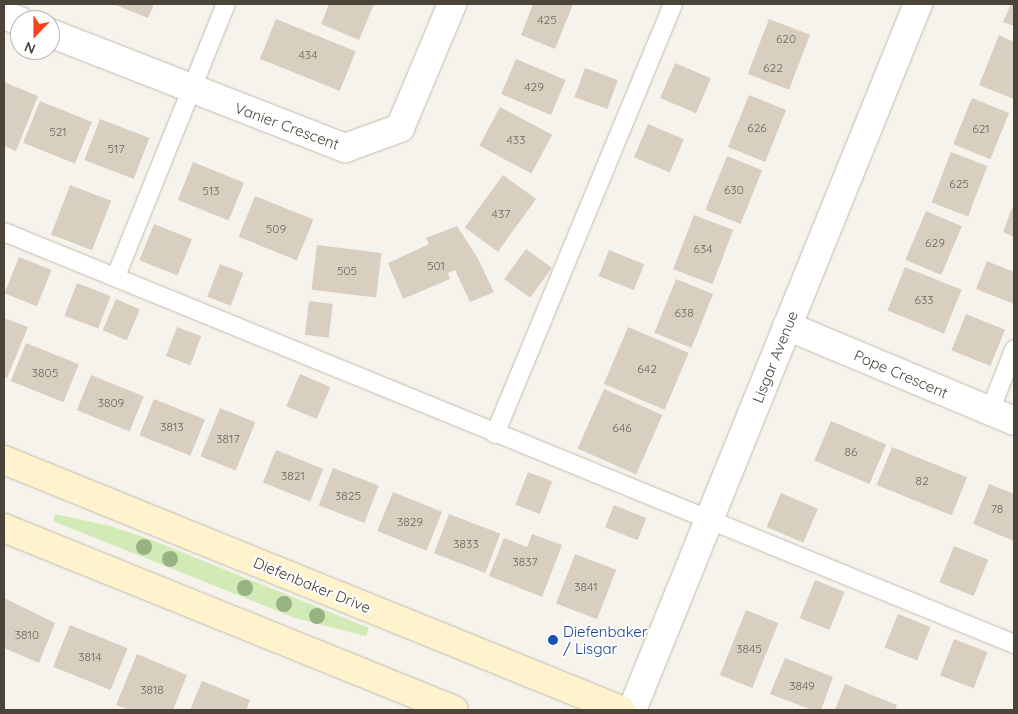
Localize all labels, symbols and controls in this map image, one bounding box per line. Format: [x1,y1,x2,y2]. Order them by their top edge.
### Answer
north arrow [10,10,60,60]
house number: 425 [537,13,557,27]
house number: 620 [776,32,796,46]
text: N [22,38,38,58]
house number: 434 [299,48,317,62]
house number: 622 [763,61,783,75]
house number: 429 [524,80,544,94]
street label: Vanier Crescent [232,99,342,153]
house number: 626 [747,121,767,135]
house number: 621 [972,122,990,136]
house number: 521 [49,125,67,139]
house number: 433 [507,133,525,147]
house number: 517 [107,142,125,156]
house number: 625 [949,177,969,191]
house number: 630 [724,183,744,197]
house number: 513 [202,184,220,198]
house number: 437 [492,207,510,221]
house number: 509 [266,222,286,236]
house number: 629 [925,236,945,250]
house number: 634 [693,242,713,256]
house number: 501 [427,259,445,273]
house number: 505 [337,264,357,278]
house number: 633 [914,293,934,307]
house number: 638 [674,306,694,320]
street label: Lisgar Avenue [748,308,802,406]
street label: Pope Crescent [851,346,951,402]
house number: 642 [637,362,657,376]
house number: 3805 [32,366,58,380]
house number: 3809 [98,396,124,410]
house number: 3813 [160,420,184,434]
house number: 646 [612,421,632,435]
house number: 3817 [216,432,240,446]
house number: 86 [845,445,857,459]
house number: 3821 [281,469,305,483]
house number: 82 [915,474,929,488]
house number: 3825 [335,489,361,503]
house number: 78 [991,502,1003,516]
house number: 3829 [397,515,423,529]
house number: 3833 [453,537,479,551]
street label: Diefenbaker Drive [251,553,373,617]
house number: 3837 [512,555,538,569]
house number: 3841 [574,580,598,594]
place label: Diefenbaker / Lisgar [563,622,648,657]
house number: 3810 [15,628,39,642]
marker: Diefenbaker / Lisgar [547,634,559,646]
house number: 3845 [736,642,762,656]
house number: 3814 [78,650,102,664]
house number: 3849 [789,679,815,693]
house number: 3818 [140,683,164,697]

